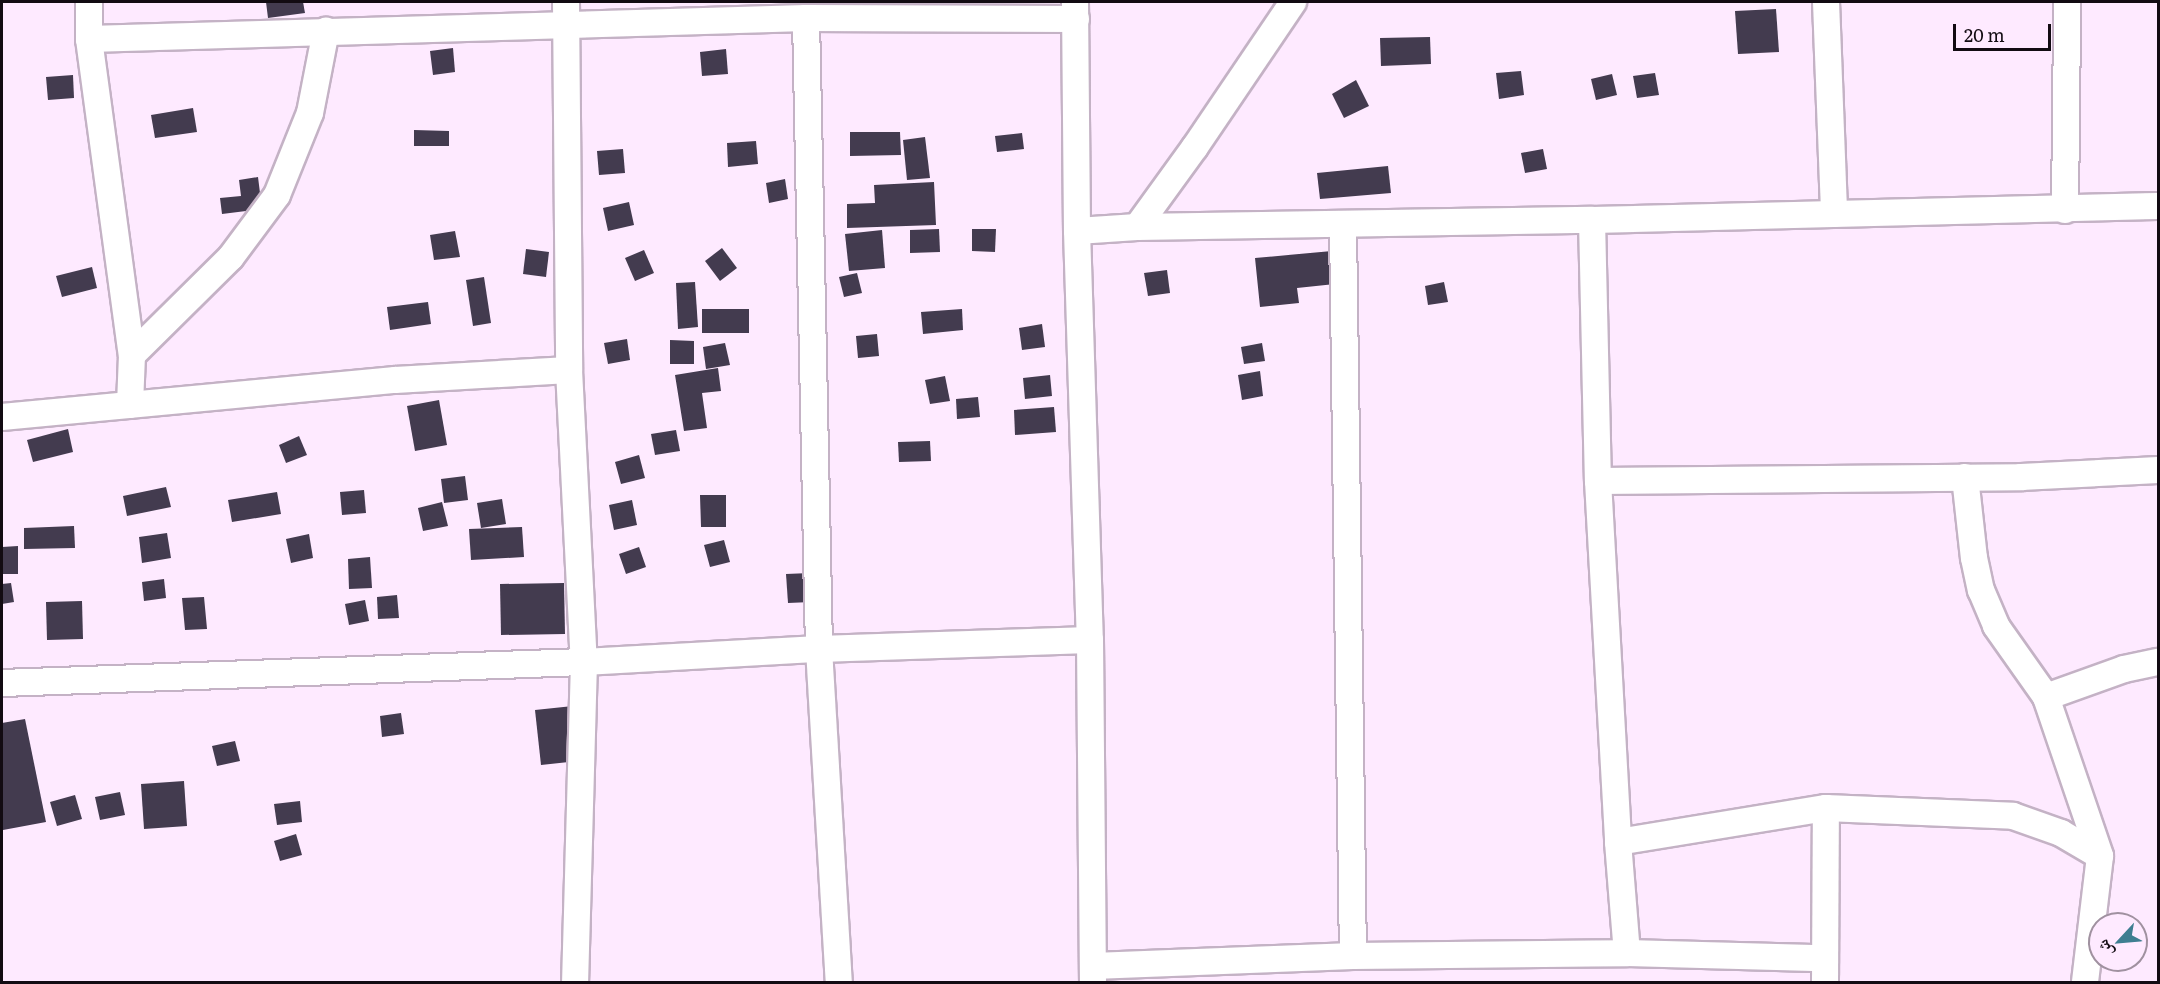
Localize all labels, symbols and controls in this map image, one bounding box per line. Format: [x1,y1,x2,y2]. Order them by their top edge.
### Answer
scale bar [1956,12,2054,50]
text: 20 m [1964,21,2005,48]
north arrow [2088,912,2148,972]
text: ش [2089,936,2118,962]

